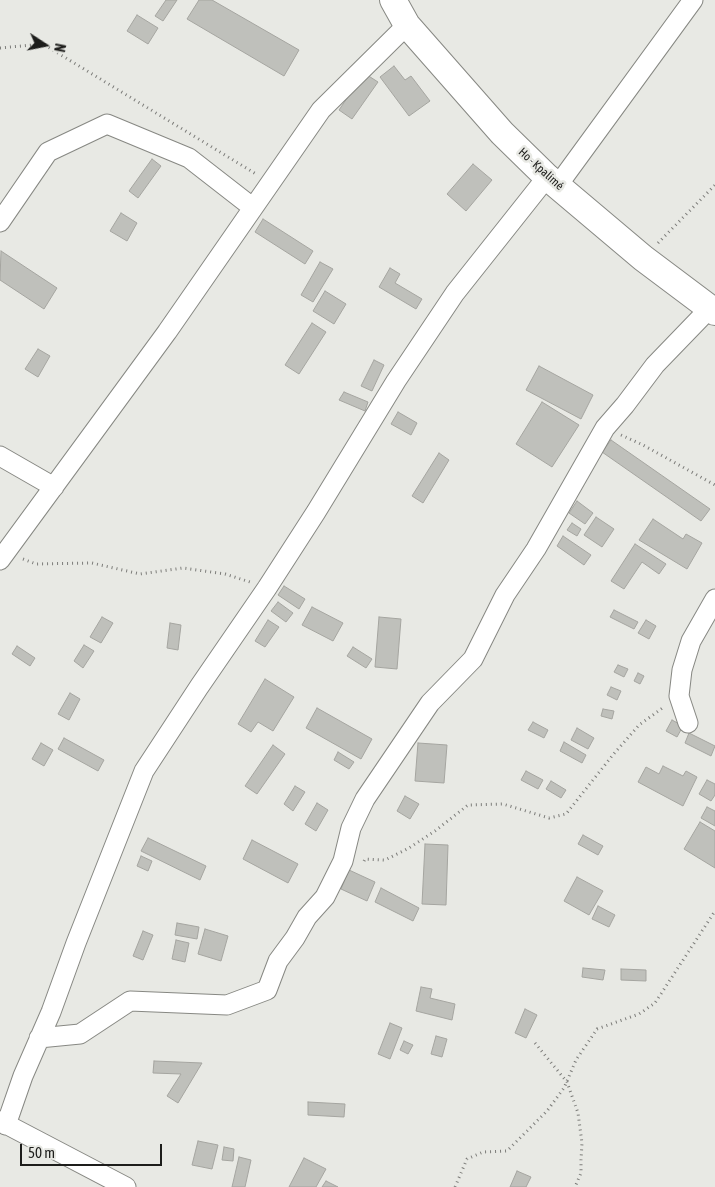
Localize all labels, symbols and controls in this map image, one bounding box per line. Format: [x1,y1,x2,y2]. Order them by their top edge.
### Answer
north arrow [20,20,70,70]
text: N [51,42,68,53]
street label: Ho - Kpalimé [515,145,567,193]
scale bar [22,1134,165,1166]
text: 50 m [28,1144,55,1161]

